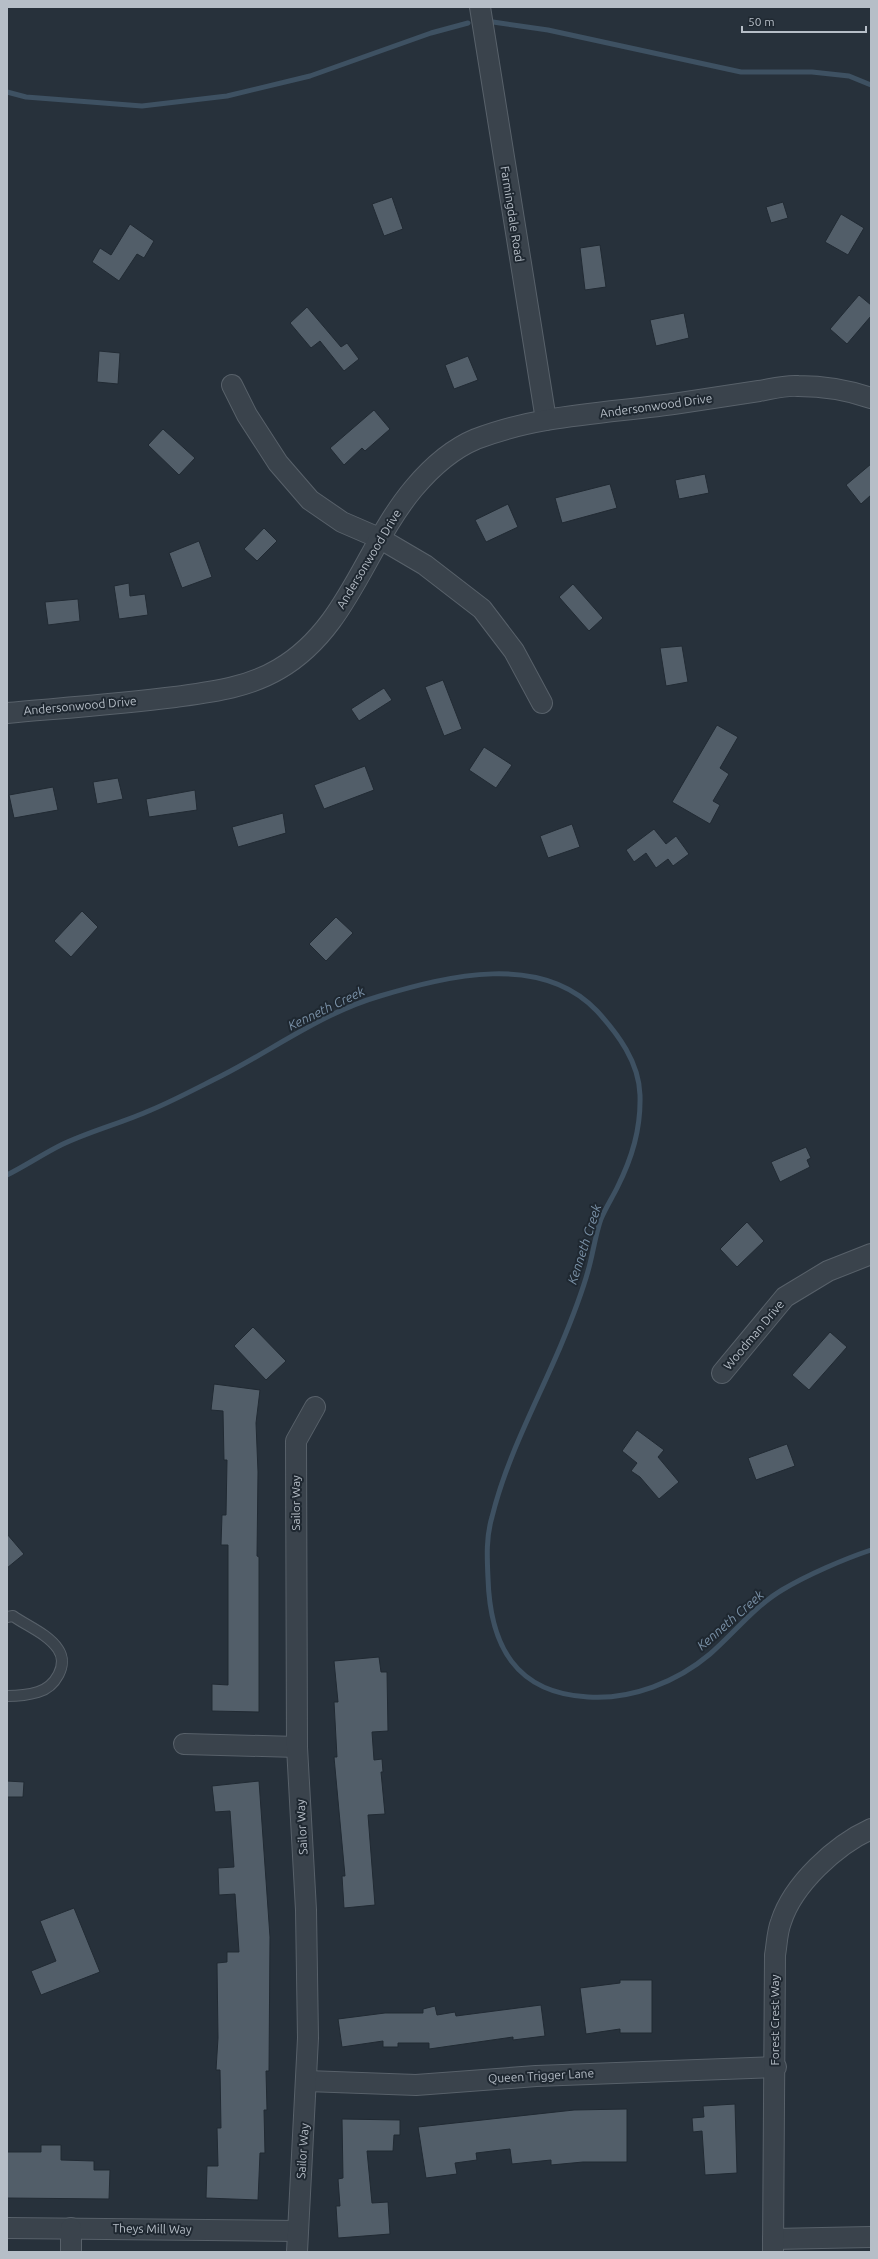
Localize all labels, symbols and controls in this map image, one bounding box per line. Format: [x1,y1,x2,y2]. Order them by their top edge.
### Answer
scale bar [742,8,866,34]
text: 50 m [748,15,775,28]
street label: Farmingdale Road [498,165,526,263]
street label: Andersonwood Drive [599,391,713,420]
street label: Andersonwood Drive [334,507,403,611]
street label: Andersonwood Drive [23,694,137,717]
water label: Kenneth Creek [285,983,367,1033]
water label: Kenneth Creek [564,1202,604,1286]
street label: Woodman Drive [721,1297,786,1372]
street label: Sailor Way [289,1475,302,1531]
water label: Kenneth Creek [694,1587,766,1653]
street label: Sailor Way [294,1799,309,1855]
street label: Forest Crest Way [768,1974,781,2066]
street label: Queen Trigger Lane [488,2066,594,2085]
street label: Sailor Way [294,2123,311,2179]
street label: Theys Mill Way [112,2221,192,2236]

